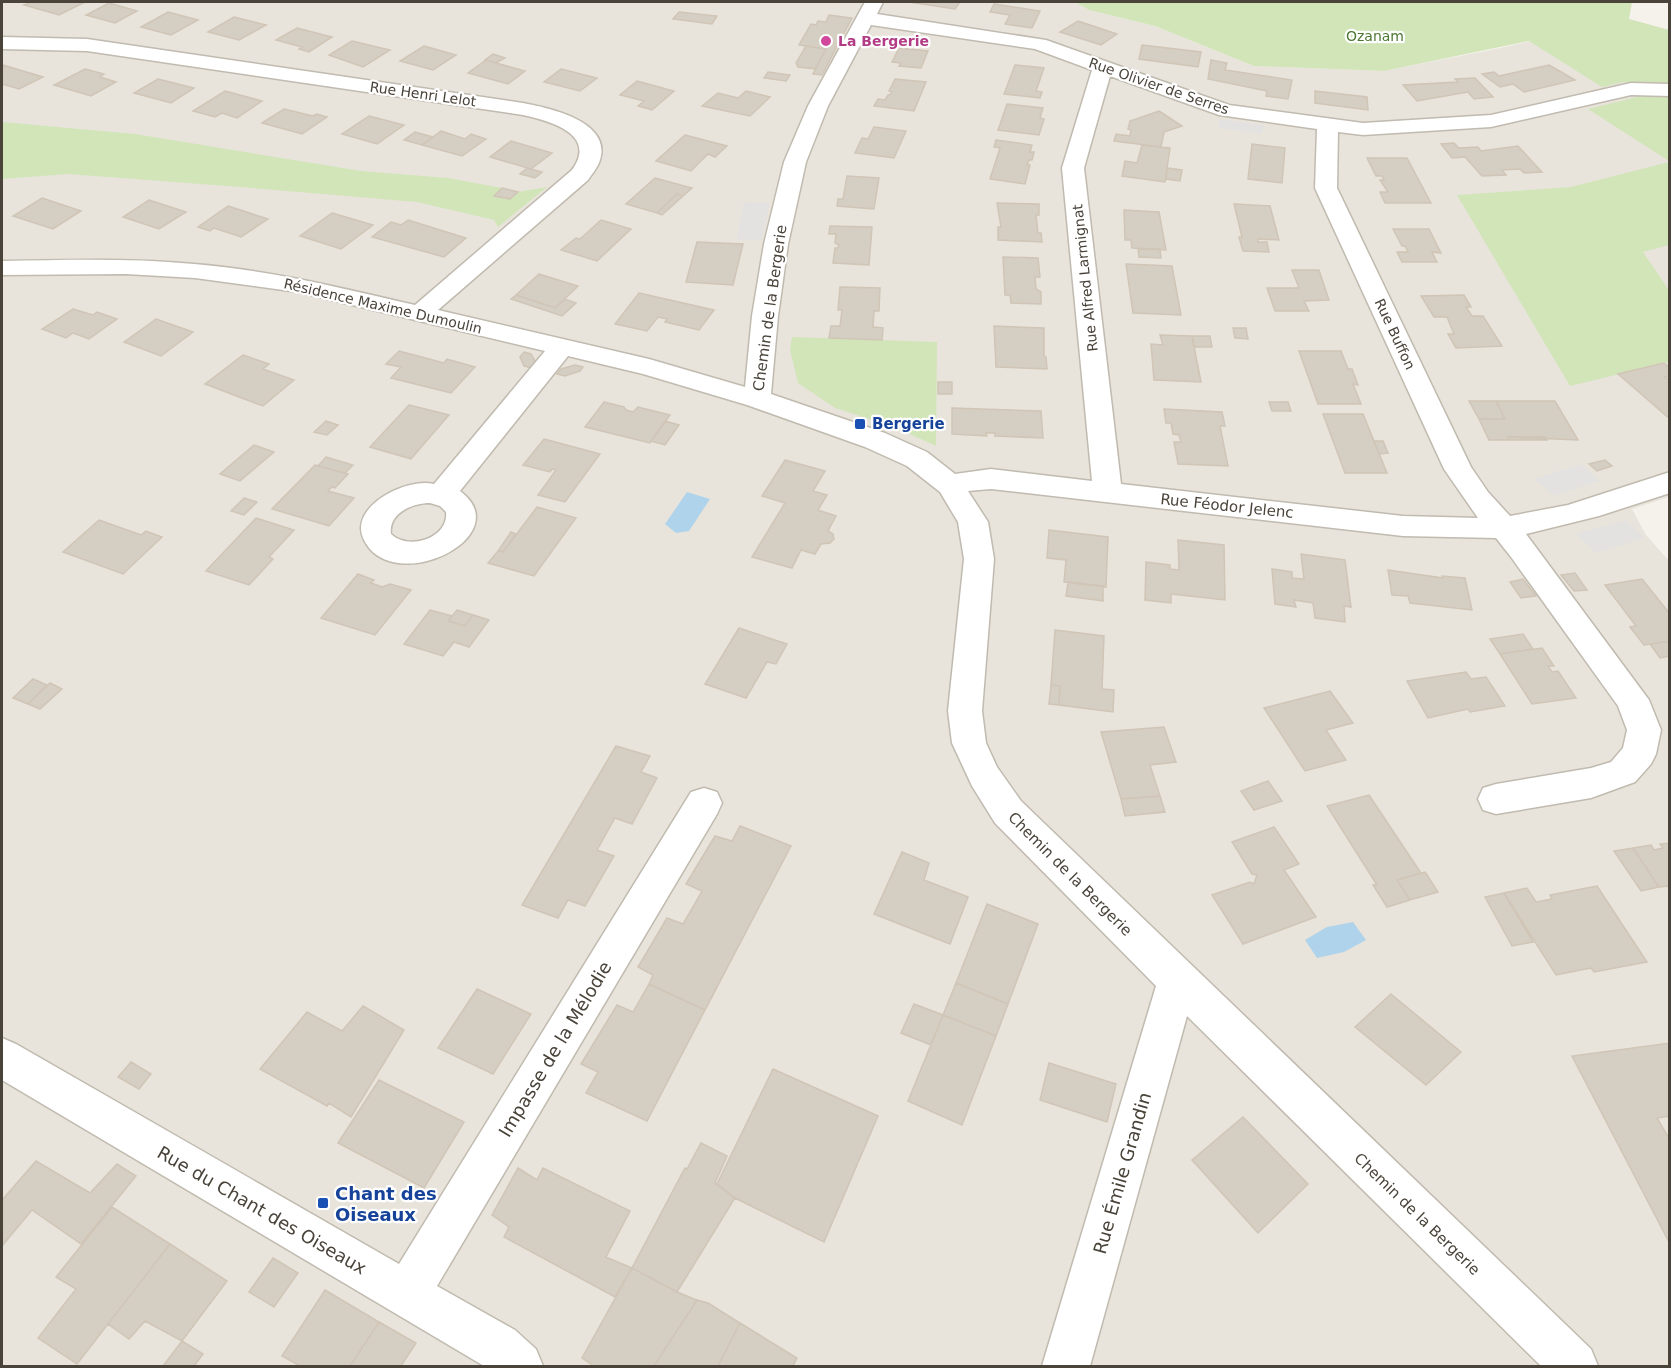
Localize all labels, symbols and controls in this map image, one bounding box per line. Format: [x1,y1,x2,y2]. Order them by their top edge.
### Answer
park label: Ozanam [1346,28,1404,44]
place label: La Bergerie [838,33,929,49]
marker: La Bergerie [819,34,833,48]
street label: Rue Olivier de Serres [1087,54,1231,118]
street label: Rue Henri Lelot [369,79,478,109]
street label: Rue Alfred Larmignat [1069,203,1101,352]
street label: Chemin de la Bergerie [749,224,791,392]
street label: Résidence Maxime Dumoulin [282,275,484,337]
street label: Rue Buffon [1372,296,1418,372]
place label: Bergerie [872,415,945,433]
marker: Bergerie [853,417,867,431]
street label: Rue Féodor Jelenc [1159,490,1295,522]
street label: Chemin de la Bergerie [1004,808,1136,940]
street label: Impasse de la Mélodie [494,957,616,1141]
street label: Rue Émile Grandin [1089,1090,1155,1256]
street label: Rue du Chant des Oiseaux [154,1141,371,1279]
street label: Chemin de la Bergerie [1350,1149,1484,1279]
place label: Chant des Oiseaux [335,1183,437,1225]
marker: Chant des Oiseaux [316,1196,330,1210]

